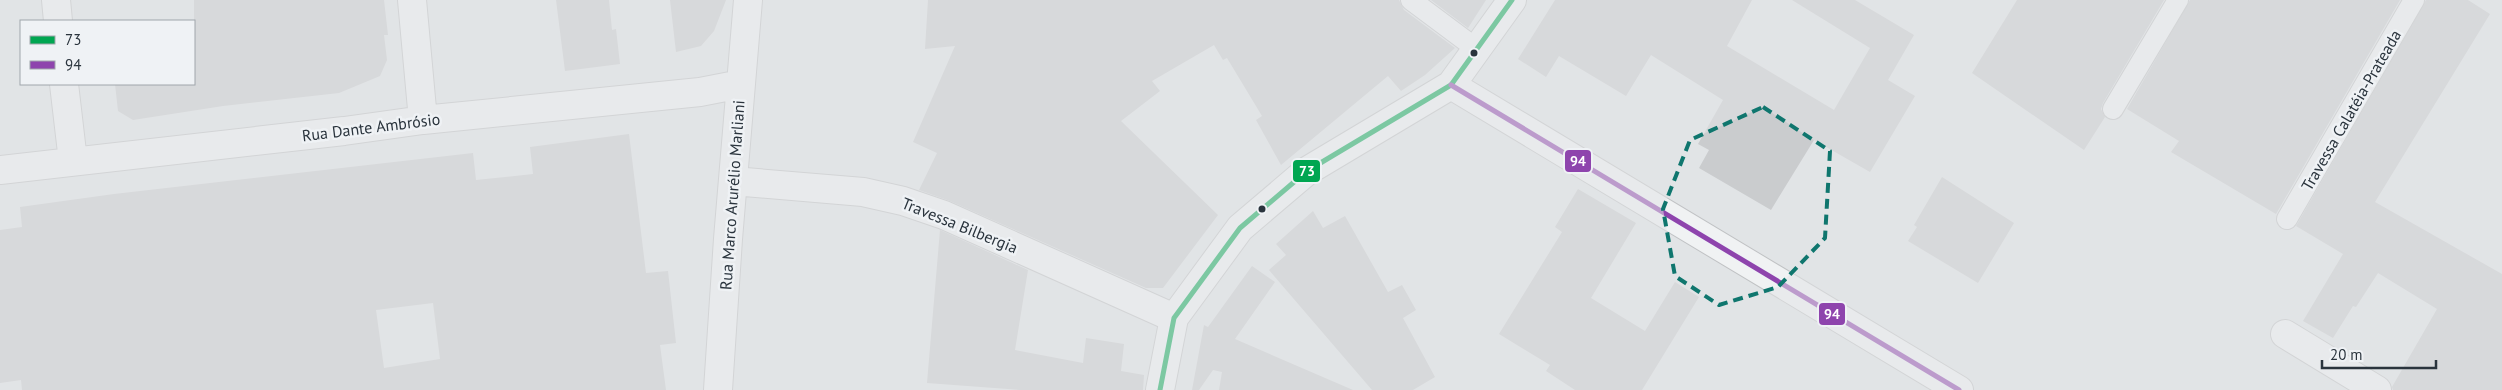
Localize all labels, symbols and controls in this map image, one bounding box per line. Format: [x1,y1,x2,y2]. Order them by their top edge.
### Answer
legend [20,20,195,85]
street label: Travessa Calatéia-Prateada [2297,26,2405,194]
text: 73 [65,30,81,49]
unlabelled marker [1469,48,1479,58]
text: 94 [65,55,81,74]
street label: Rua Marco Arurélio Marliani [715,99,749,291]
street label: Rua Dante Ambrósio [301,109,441,145]
line badge: 94 [1564,149,1592,173]
text: 94 [1570,152,1586,170]
line badge: 73 [1292,159,1321,183]
text: 73 [1299,162,1315,180]
street label: Travessa Bilbergia [899,193,1021,257]
unlabelled marker [1257,204,1267,214]
line badge: 94 [1818,302,1846,326]
text: 94 [1824,305,1840,323]
scale bar [2322,338,2436,370]
text: 20 m [2330,345,2363,364]

